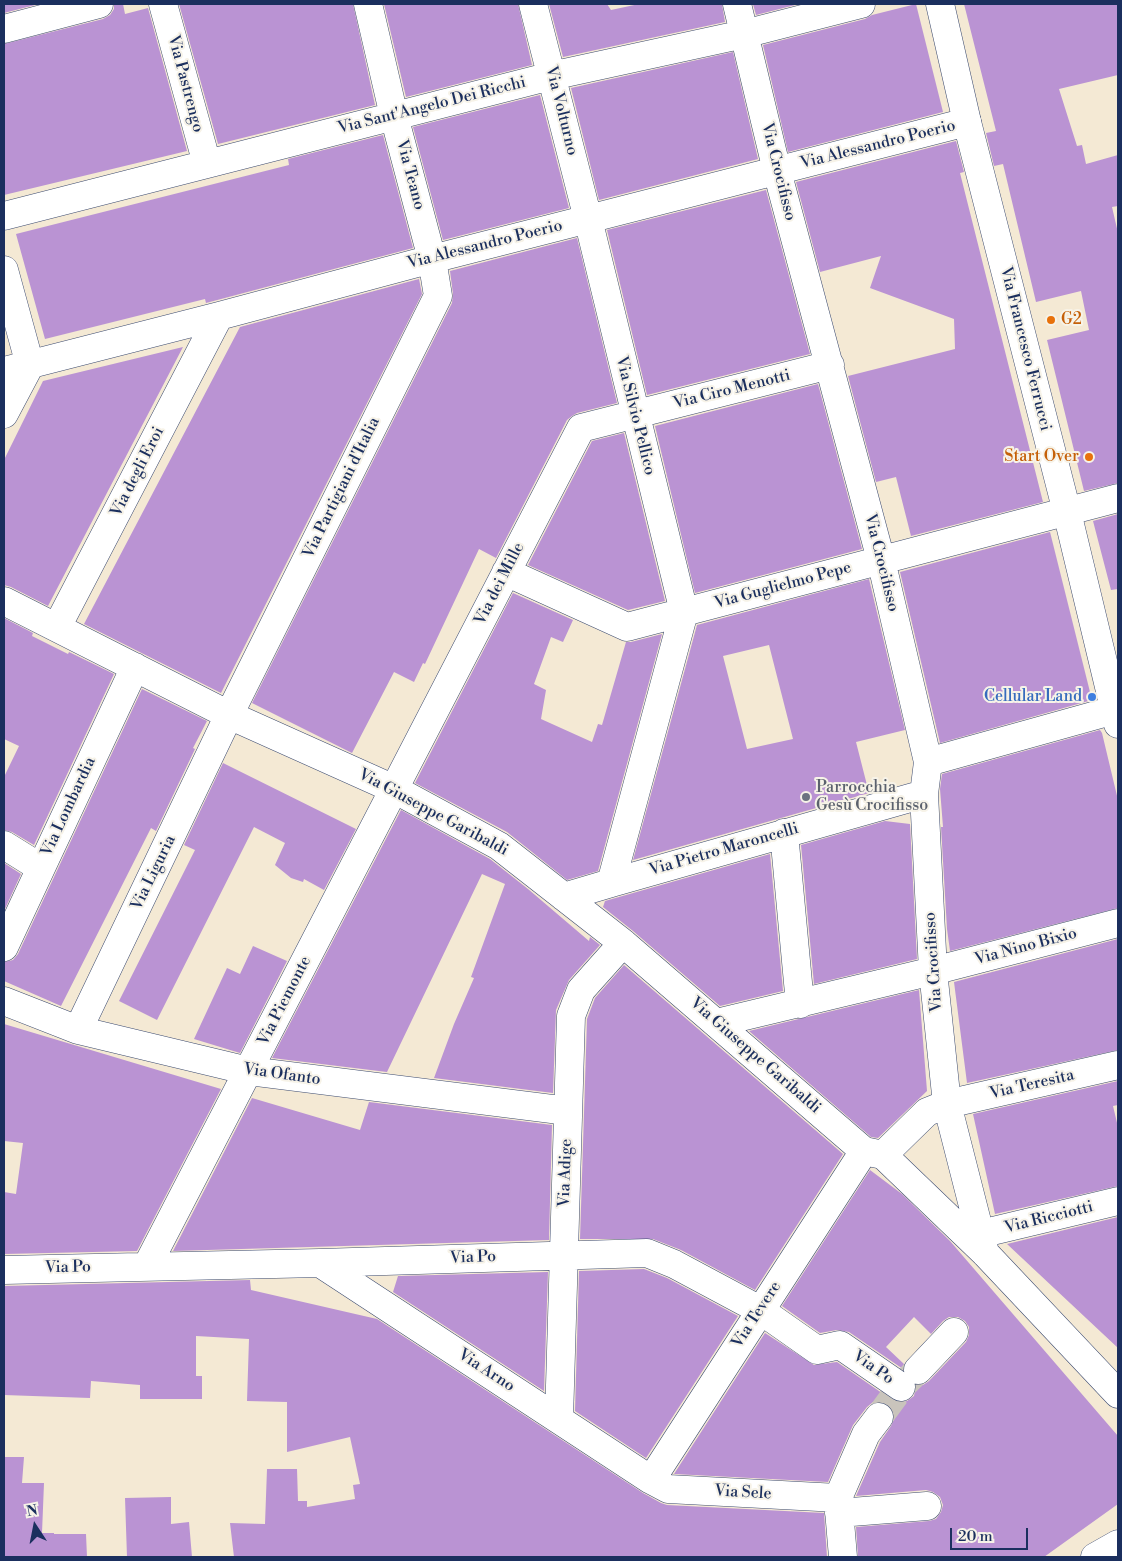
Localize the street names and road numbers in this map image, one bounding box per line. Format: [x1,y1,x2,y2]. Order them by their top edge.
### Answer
street label: Via Pastrengo [163,33,207,135]
street label: Via Volturno [541,64,581,158]
street label: Via Sant'Angelo Dei Ricchi [336,73,528,139]
street label: Via Alessandro Poerio [798,116,958,174]
street label: Via Crocifisso [757,121,799,223]
street label: Via Teano [391,138,429,212]
street label: Via Alessandro Poerio [405,216,565,274]
street label: Via Francesco Ferrucci [995,265,1055,433]
street label: Via Silvio Pellico [611,355,659,477]
street label: Via Ciro Menotti [672,366,792,414]
street label: Via Partigiani d'Italia [300,414,384,562]
street label: Via degli Eroi [107,424,169,520]
street label: Via Crocifisso [860,512,902,614]
street label: Via dei Mille [471,540,529,628]
street label: Via Guglielmo Pepe [712,558,854,614]
street label: Via Lombardia [38,754,100,860]
street label: Via Giuseppe Garibaldi [355,765,511,861]
street label: Via Pietro Maroncelli [647,819,801,881]
street label: Via Liguria [128,832,180,914]
street label: Via Crocifisso [921,911,947,1013]
street label: Via Nino Bixio [973,924,1079,970]
street label: Via Piemonte [254,953,316,1049]
street label: Via Giuseppe Garibaldi [686,994,824,1118]
street label: Via Ofanto [242,1060,322,1090]
street label: Via Teresita [988,1066,1076,1104]
street label: Via Adige [555,1138,577,1208]
street label: Via Ricciotti [1003,1198,1095,1238]
street label: Via Po [450,1248,496,1268]
street label: Via Po [45,1258,91,1278]
street label: Via Tevere [728,1278,786,1352]
street label: Via Arno [454,1346,518,1396]
street label: Via Po [849,1347,897,1389]
street label: Via Sele [714,1482,772,1504]

